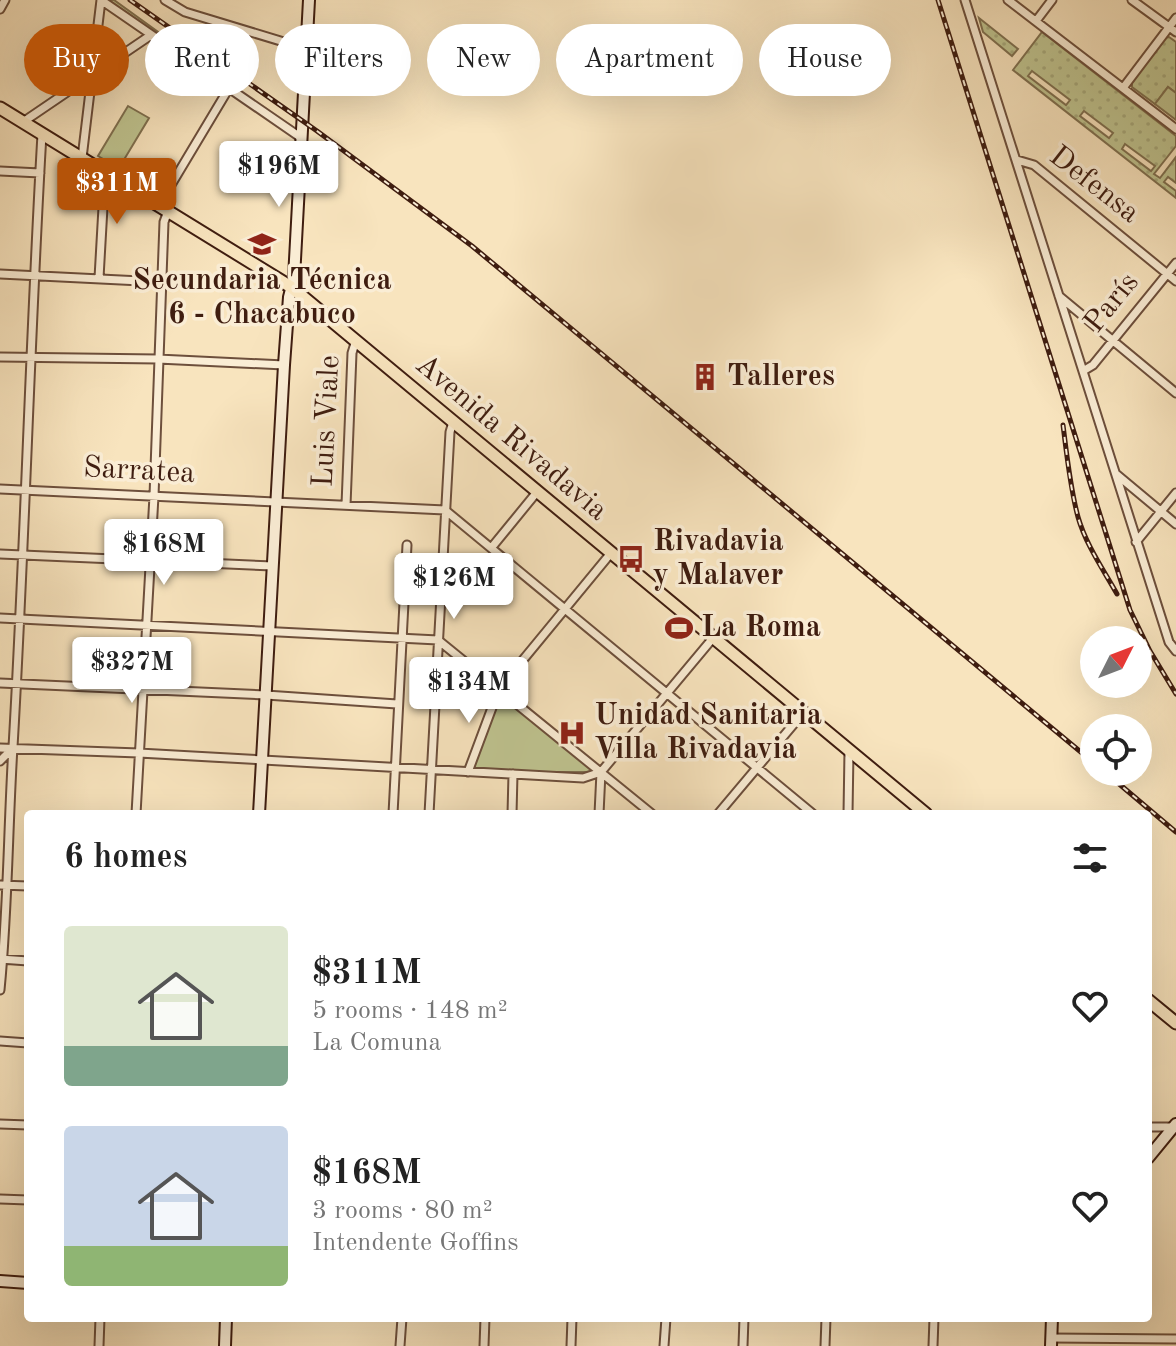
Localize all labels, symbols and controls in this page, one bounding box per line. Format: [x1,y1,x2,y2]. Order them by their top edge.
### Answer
chip: Buy [24,24,129,96]
chip: Rent [145,24,259,96]
chip: Filters [275,24,411,96]
chip: New [427,24,540,96]
chip: Apartment [556,24,743,96]
chip: House [759,24,891,96]
pin: $196M [223,141,335,209]
street label: Defensa [1043,141,1145,229]
text: $196M [237,154,321,180]
pin: $311M [61,158,173,226]
text: $311M [75,171,159,197]
school or university icon: Secundaria Técnica 6 - Chacabuco [247,229,277,259]
place label: Secundaria Técnica 6 - Chacabuco [132,266,392,330]
street label: París [1079,267,1145,339]
street label: Avenida Rivadavia [409,349,613,527]
street label: Luis Viale [309,354,345,488]
building icon: Talleres [690,362,720,392]
place label: Talleres [727,362,835,392]
street label: Sarratea [82,453,196,489]
pin: $168M [108,519,220,587]
place label: Rivadavia y Malaver [653,527,784,591]
text: $168M [122,532,206,558]
bus stop icon: Rivadavia y Malaver [616,544,646,574]
pin: $126M [398,553,510,621]
text: $126M [412,566,496,592]
sports icon: La Roma [664,613,694,643]
place label: La Roma [701,613,821,643]
north arrow [1080,626,1152,698]
map controls [1080,626,1152,786]
pin: $327M [76,637,188,705]
text: $327M [90,650,174,676]
pin: $134M [413,657,525,725]
text: $134M [427,670,511,696]
place label: Unidad Sanitaria Villa Rivadavia [594,701,822,765]
button: locate [1080,714,1152,786]
hospital icon: Unidad Sanitaria Villa Rivadavia [557,718,587,748]
icon: filters [1068,836,1112,880]
text: 6 homes [64,841,187,875]
text: $311M [312,957,421,991]
icon: home [128,958,224,1054]
icon: heart [1068,984,1112,1028]
text: 5 rooms · 148 m² [312,998,508,1024]
text: La Comuna [312,1030,441,1056]
text: $168M [312,1157,421,1191]
icon: home [128,1158,224,1254]
icon: heart [1068,1184,1112,1228]
text: 3 rooms · 80 m² [312,1198,493,1224]
text: Intendente Goffins [312,1230,519,1256]

